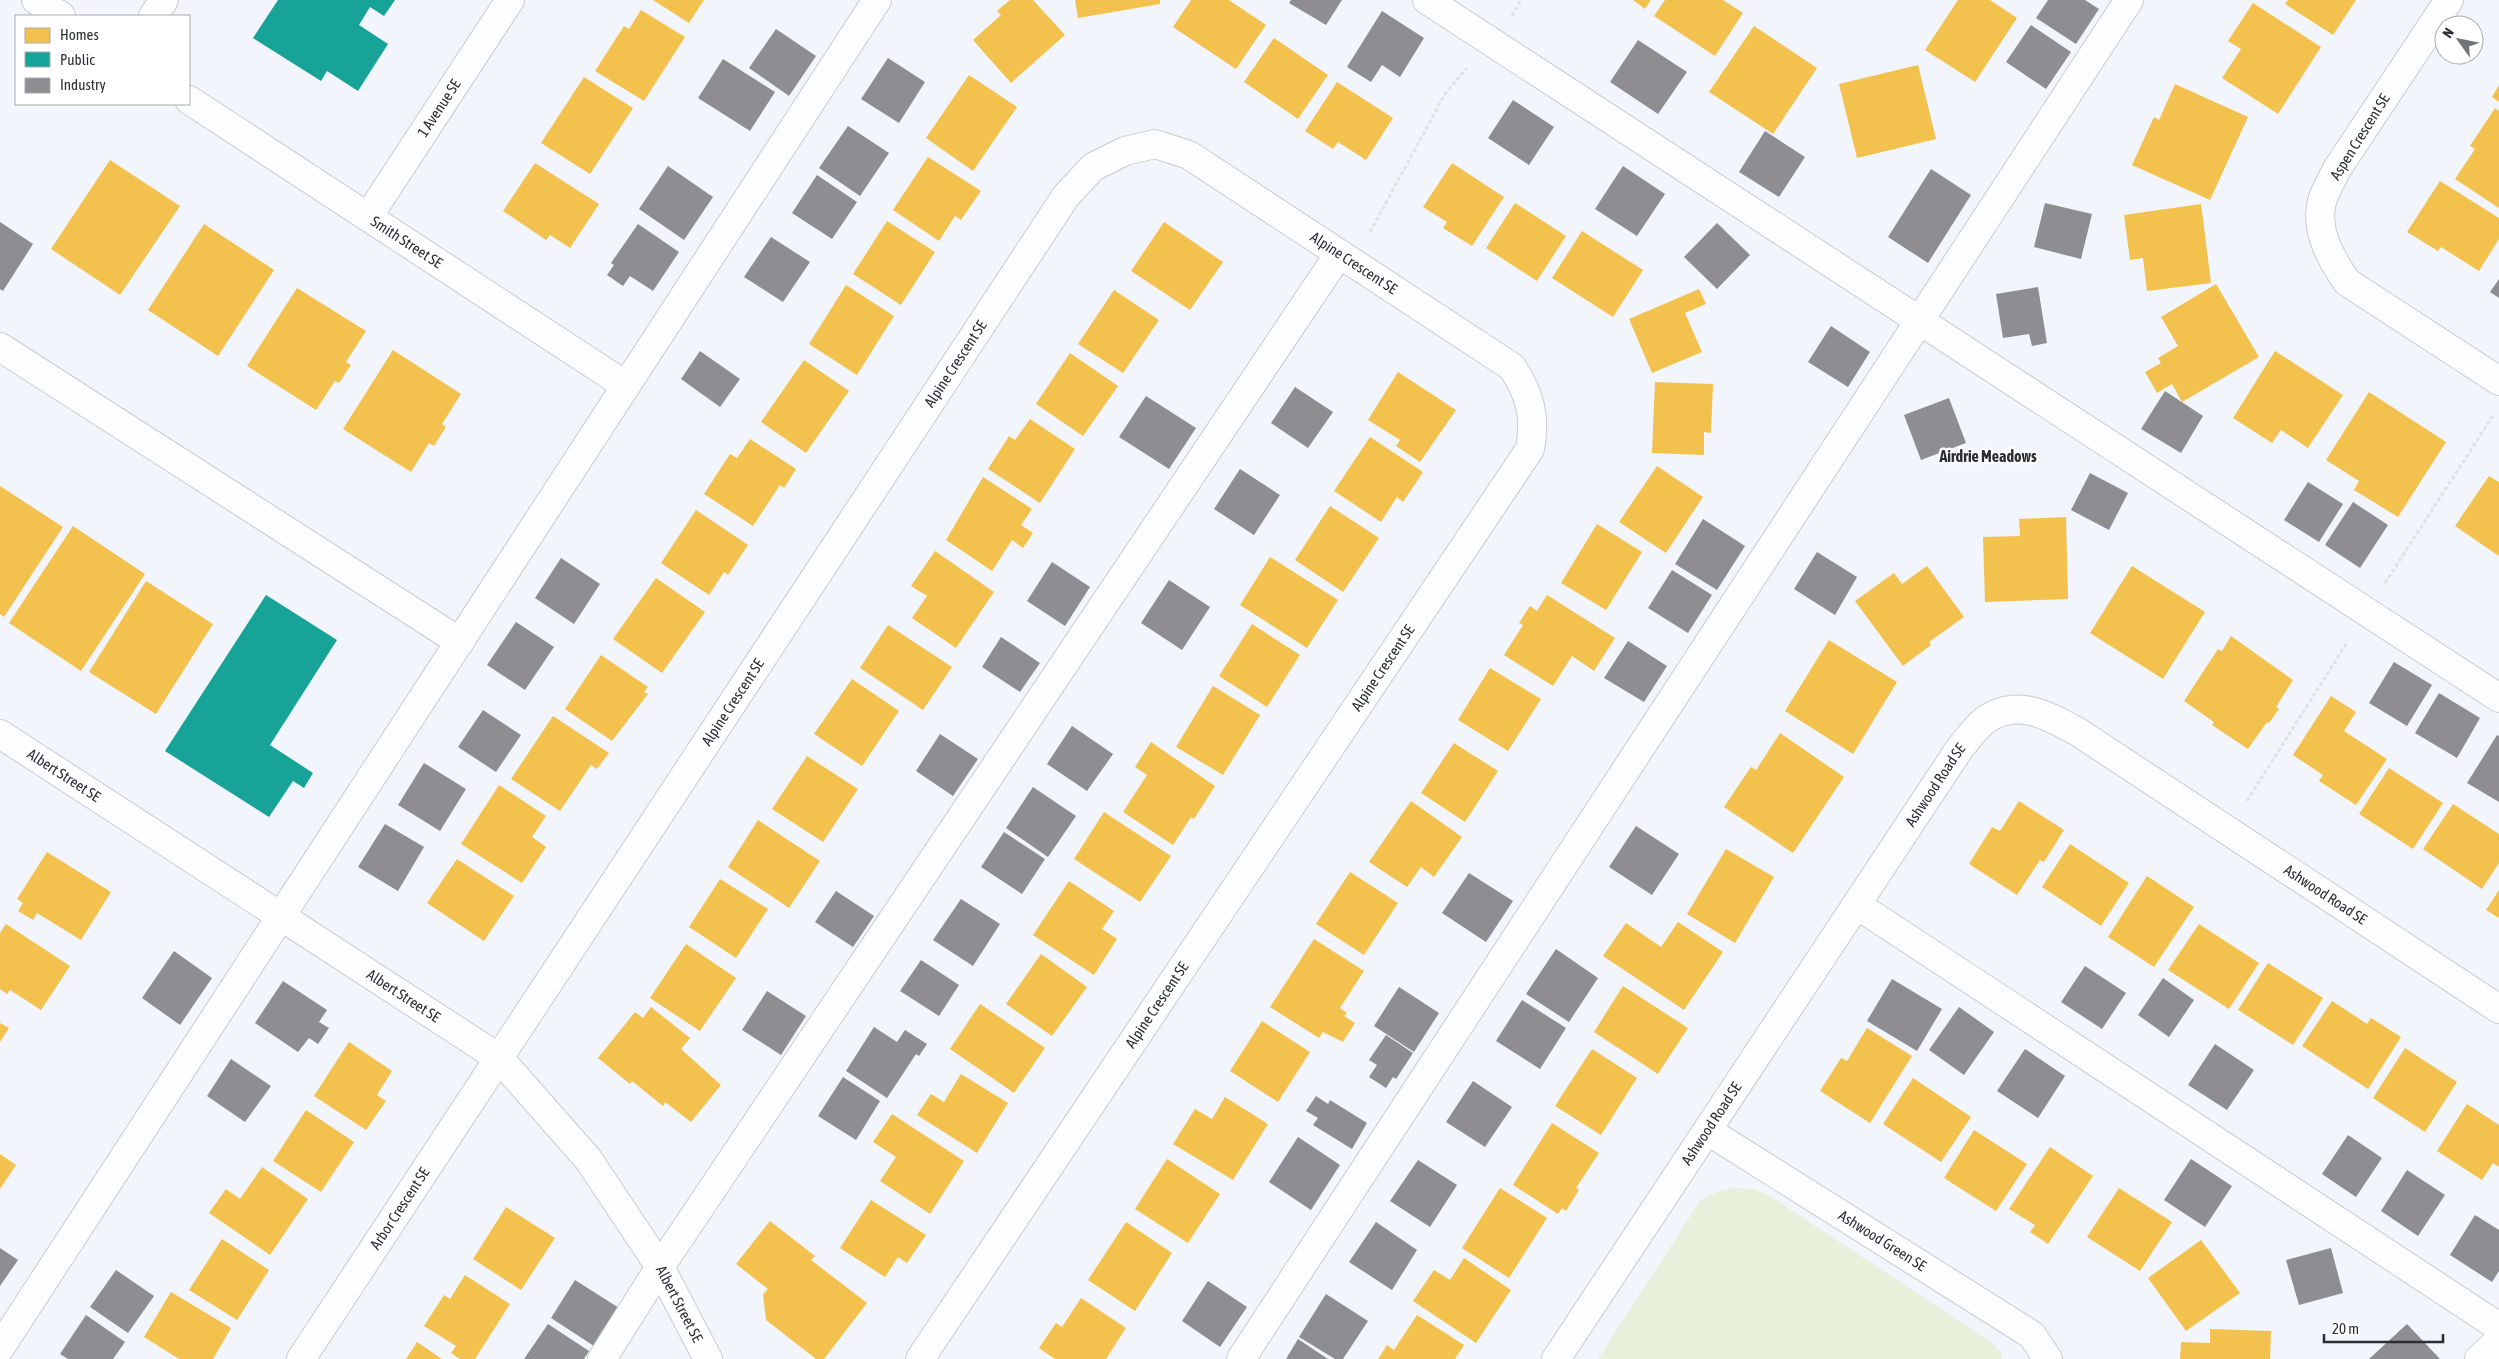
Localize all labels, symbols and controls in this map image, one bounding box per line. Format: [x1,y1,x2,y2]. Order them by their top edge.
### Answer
legend [15,15,190,105]
north arrow [2434,15,2484,65]
text: N [2439,25,2457,41]
text: Homes [60,26,99,43]
text: Public [60,51,95,68]
street label: 1 Avenue SE [414,75,464,140]
text: Industry [60,76,106,93]
street label: Aspen Crescent SE [2326,90,2393,183]
street label: Smith Street SE [368,212,446,272]
street label: Alpine Crescent SE [1307,228,1401,298]
street label: Alpine Crescent SE [920,317,990,410]
district label: Airdrie Meadows [1938,447,2037,465]
street label: Alpine Crescent SE [1348,621,1418,714]
street label: Alpine Crescent SE [698,655,767,749]
street label: Ashwood Road SE [1902,739,1969,829]
street label: Albert Street SE [24,745,104,805]
street label: Ashwood Road SE [2281,861,2371,928]
street label: Alpine Crescent SE [1122,958,1192,1051]
street label: Albert Street SE [364,966,444,1026]
street label: Ashwood Road SE [1678,1078,1745,1168]
street label: Arbor Crescent SE [366,1164,433,1253]
street label: Ashwood Green SE [1836,1206,1930,1275]
street label: Albert Street SE [653,1263,707,1345]
scale bar [2324,1312,2443,1344]
text: 20 m [2332,1320,2359,1337]

